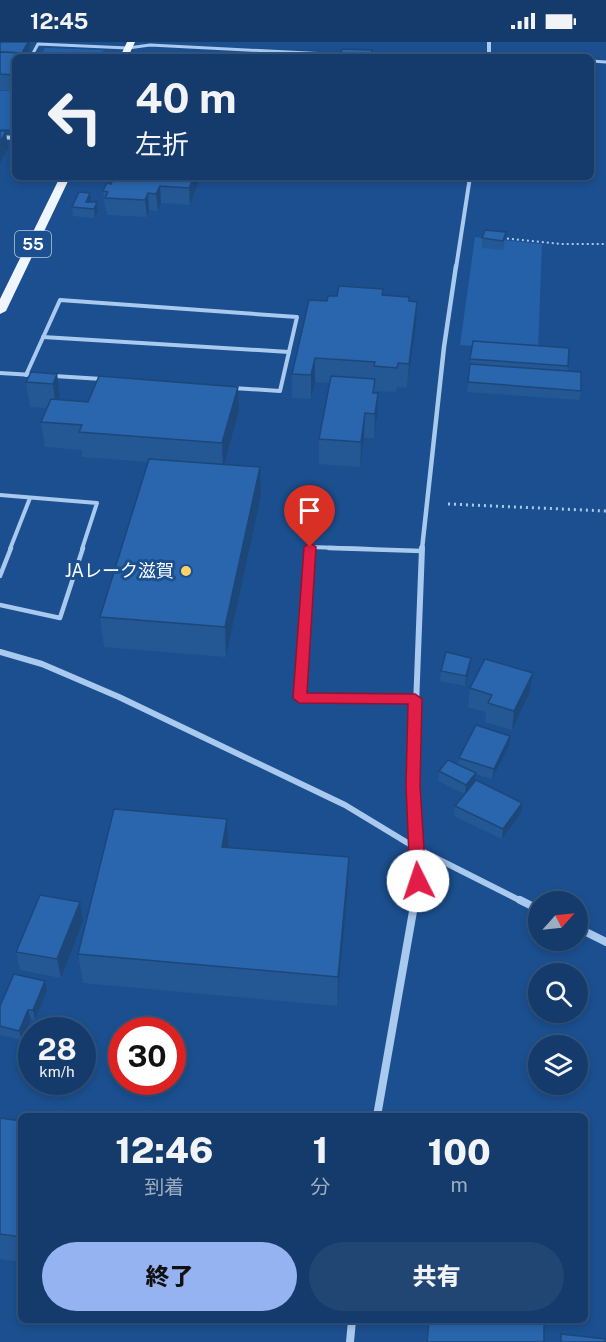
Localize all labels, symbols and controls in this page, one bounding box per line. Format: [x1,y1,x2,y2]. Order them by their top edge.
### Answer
text: 12:45 [30,8,88,34]
text: 40 m [135,73,237,122]
icon: left [36,78,114,156]
text: 左折 [135,128,189,160]
road number: 55 [15,231,51,257]
pin [284,485,335,547]
icon: arrive [293,494,326,527]
place label: JAレーク滋賀 [65,560,174,581]
marker: JAレーク滋賀 [179,564,193,578]
position arrow [386,849,450,913]
north arrow [528,891,588,951]
map controls [528,891,588,1095]
button: search [528,963,588,1023]
speed limit sign: 30 [108,1017,186,1095]
text: 28 [37,1031,77,1067]
button: layers [528,1035,588,1095]
text: km/h [39,1063,75,1080]
text: 12:46 [115,1129,213,1171]
text: 1 [313,1129,328,1171]
text: 100 [428,1131,491,1173]
text: m [451,1173,468,1197]
text: 到着 [144,1175,184,1199]
text: 分 [310,1175,330,1199]
button: 終了 [42,1242,297,1311]
button: 共有 [309,1242,564,1311]

